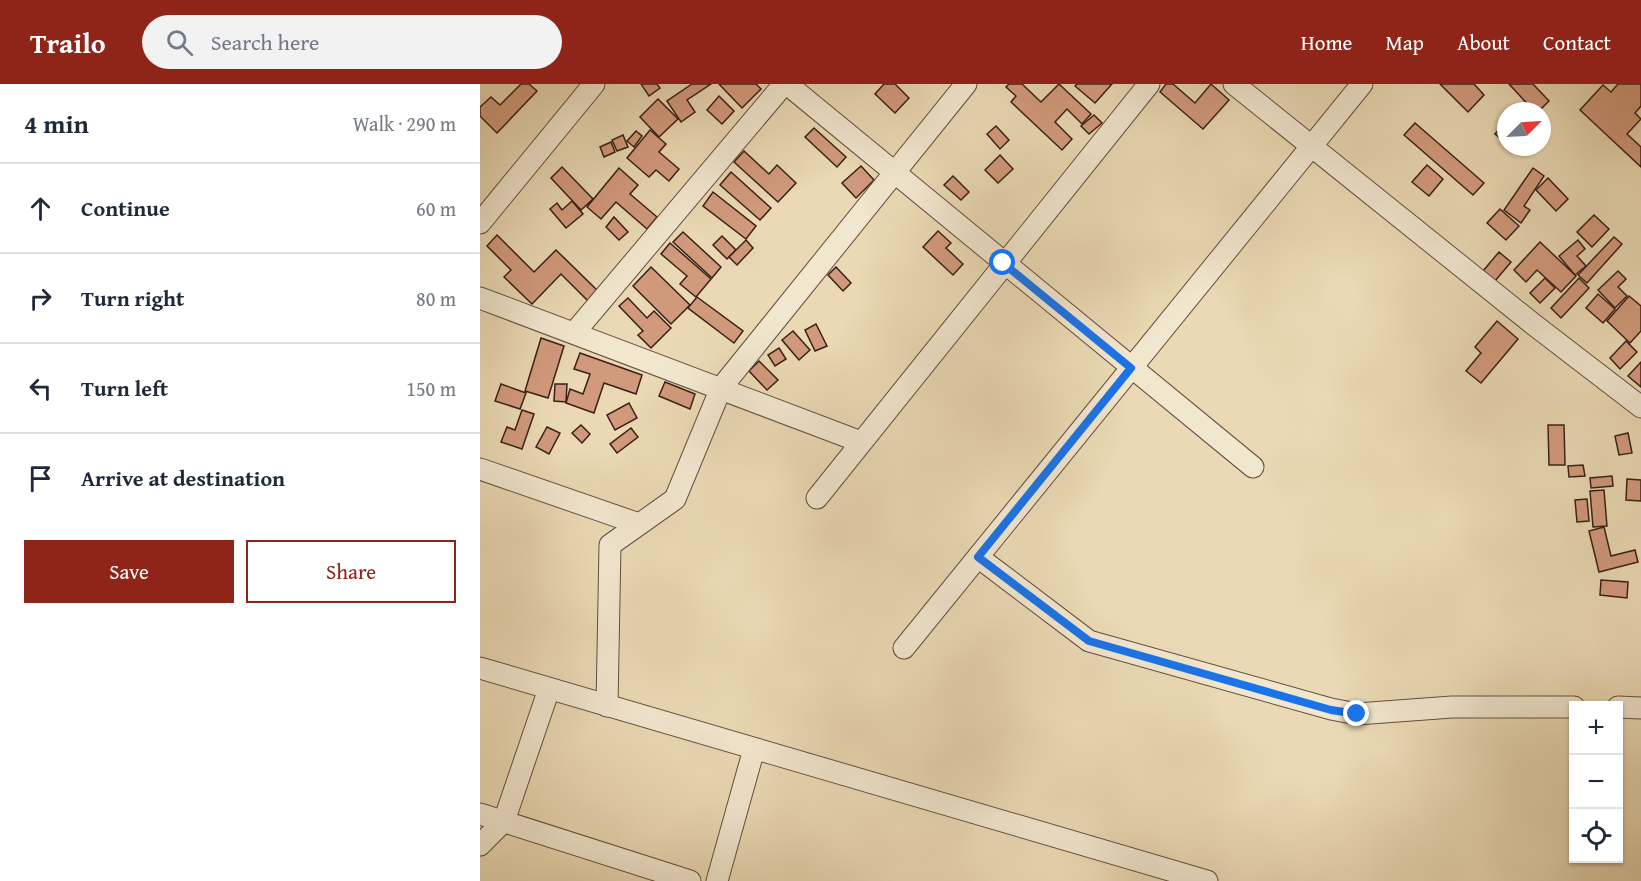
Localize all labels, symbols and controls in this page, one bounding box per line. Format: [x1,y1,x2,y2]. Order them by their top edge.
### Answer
search box [142,15,562,69]
text: Trailo [30,22,106,63]
icon: search [163,26,196,59]
text: Search here [211,26,319,58]
text: Home [1301,27,1352,58]
text: Map [1385,27,1424,58]
text: About [1457,27,1510,58]
text: Contact [1543,27,1611,58]
north arrow [1497,102,1551,156]
text: 4 min [24,104,89,143]
text: Walk · 290 m [353,109,456,138]
icon: ahead [24,192,57,225]
text: Continue [81,192,170,224]
text: 60 m [416,194,456,223]
route start [989,249,1015,275]
icon: right [24,282,57,315]
text: Turn right [81,282,184,314]
text: 80 m [416,284,456,313]
icon: left [24,372,57,405]
text: Turn left [81,372,168,404]
text: 150 m [406,374,456,403]
icon: arrive [24,462,57,495]
text: Arrive at destination [81,462,285,494]
button: Save [24,540,234,603]
button: Share [246,540,456,603]
route end [1343,700,1369,726]
map controls [1569,701,1623,863]
button: + [1569,701,1623,755]
button: − [1569,755,1623,809]
button: locate [1569,809,1623,863]

